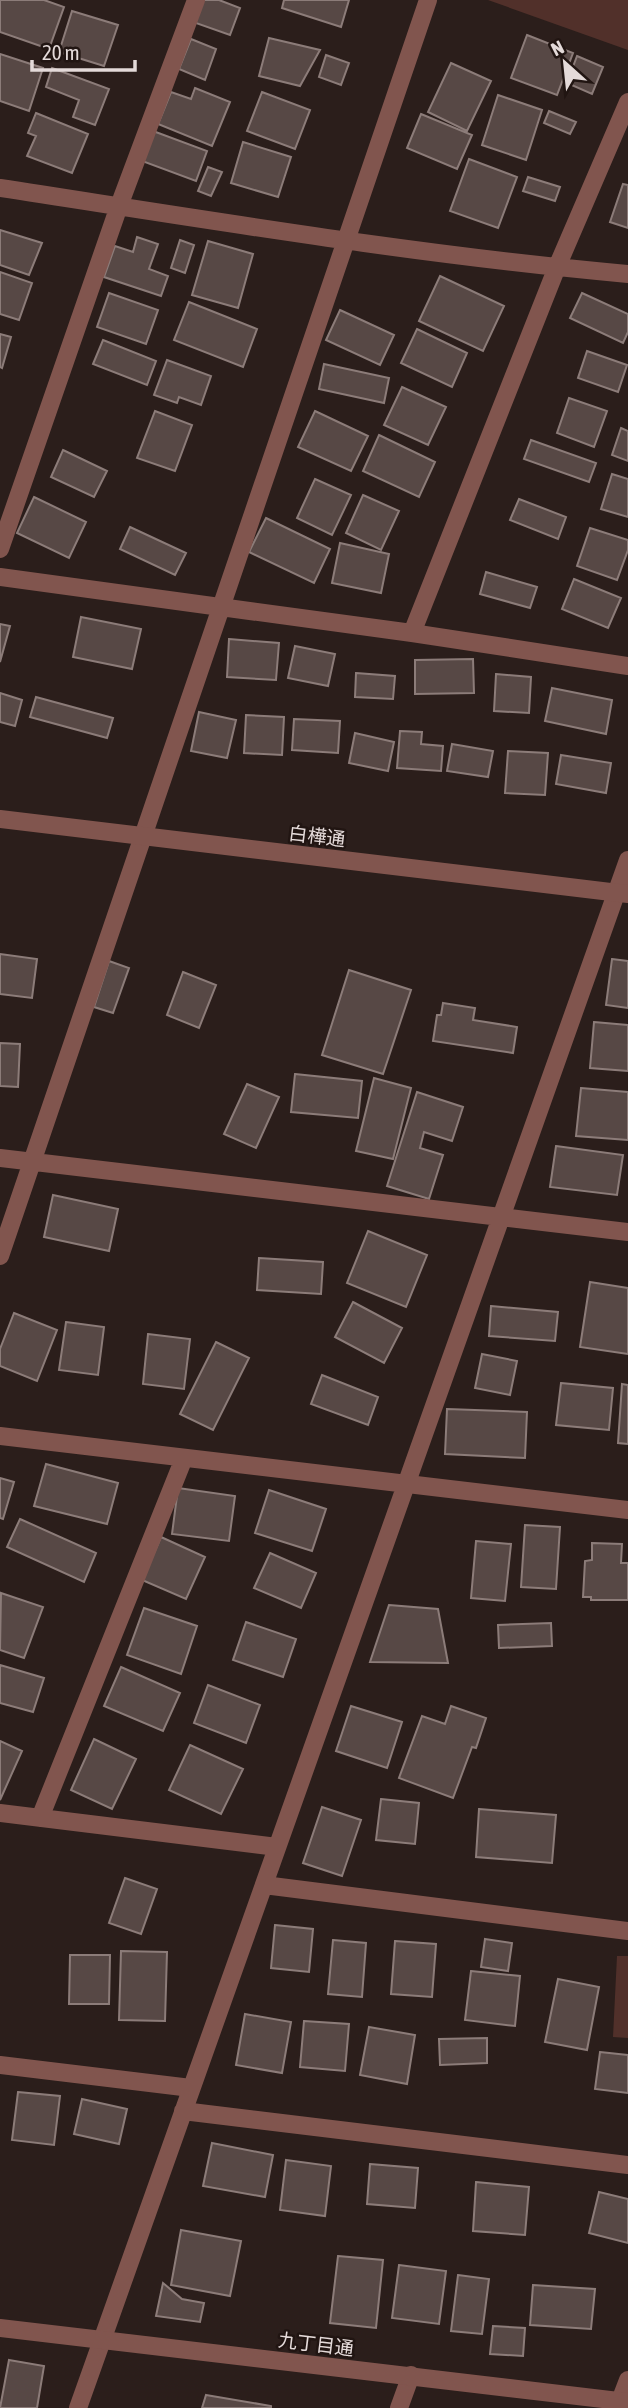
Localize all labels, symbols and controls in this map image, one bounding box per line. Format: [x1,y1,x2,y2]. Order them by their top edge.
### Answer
scale bar [32,28,135,72]
north arrow [530,28,600,98]
text: N [547,36,567,60]
text: 20 m [42,40,80,64]
street label: 白樺通 [287,822,347,850]
street label: 九丁目通 [277,2328,355,2360]

